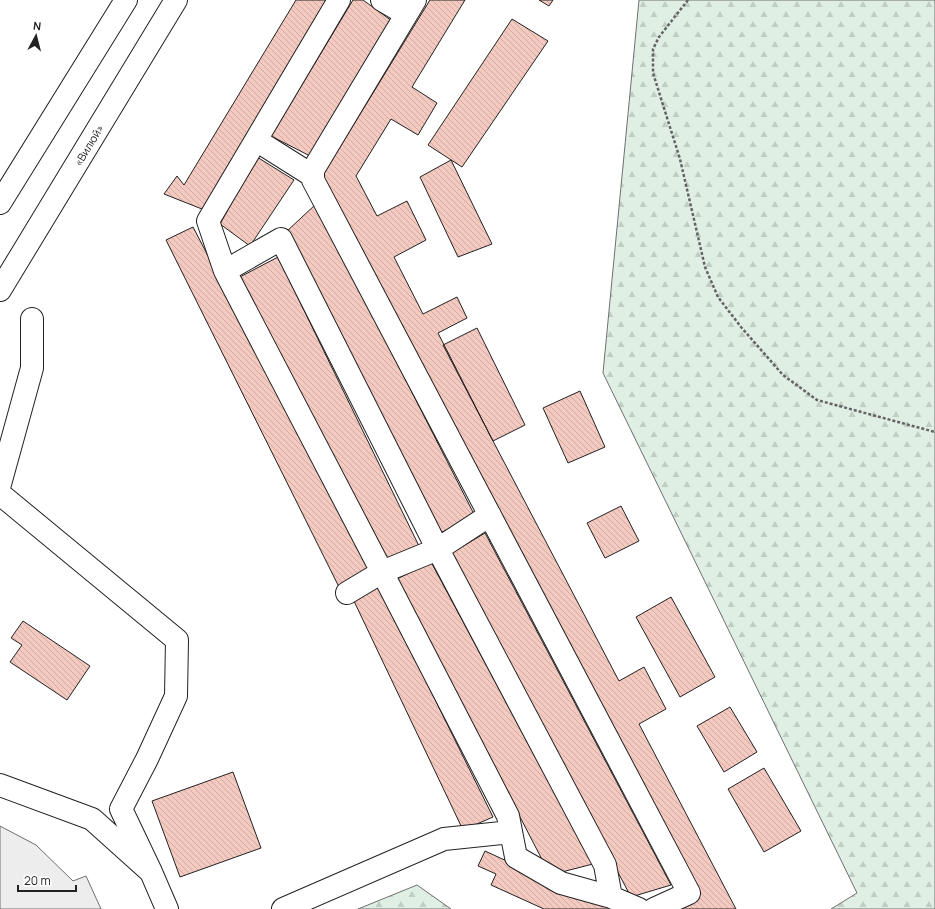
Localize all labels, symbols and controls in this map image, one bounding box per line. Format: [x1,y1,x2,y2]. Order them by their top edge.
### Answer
north arrow [16,16,56,56]
text: N [32,18,42,34]
street label: «Вилюй» [70,121,107,168]
scale bar [18,867,76,893]
text: 20 m [24,872,51,889]

